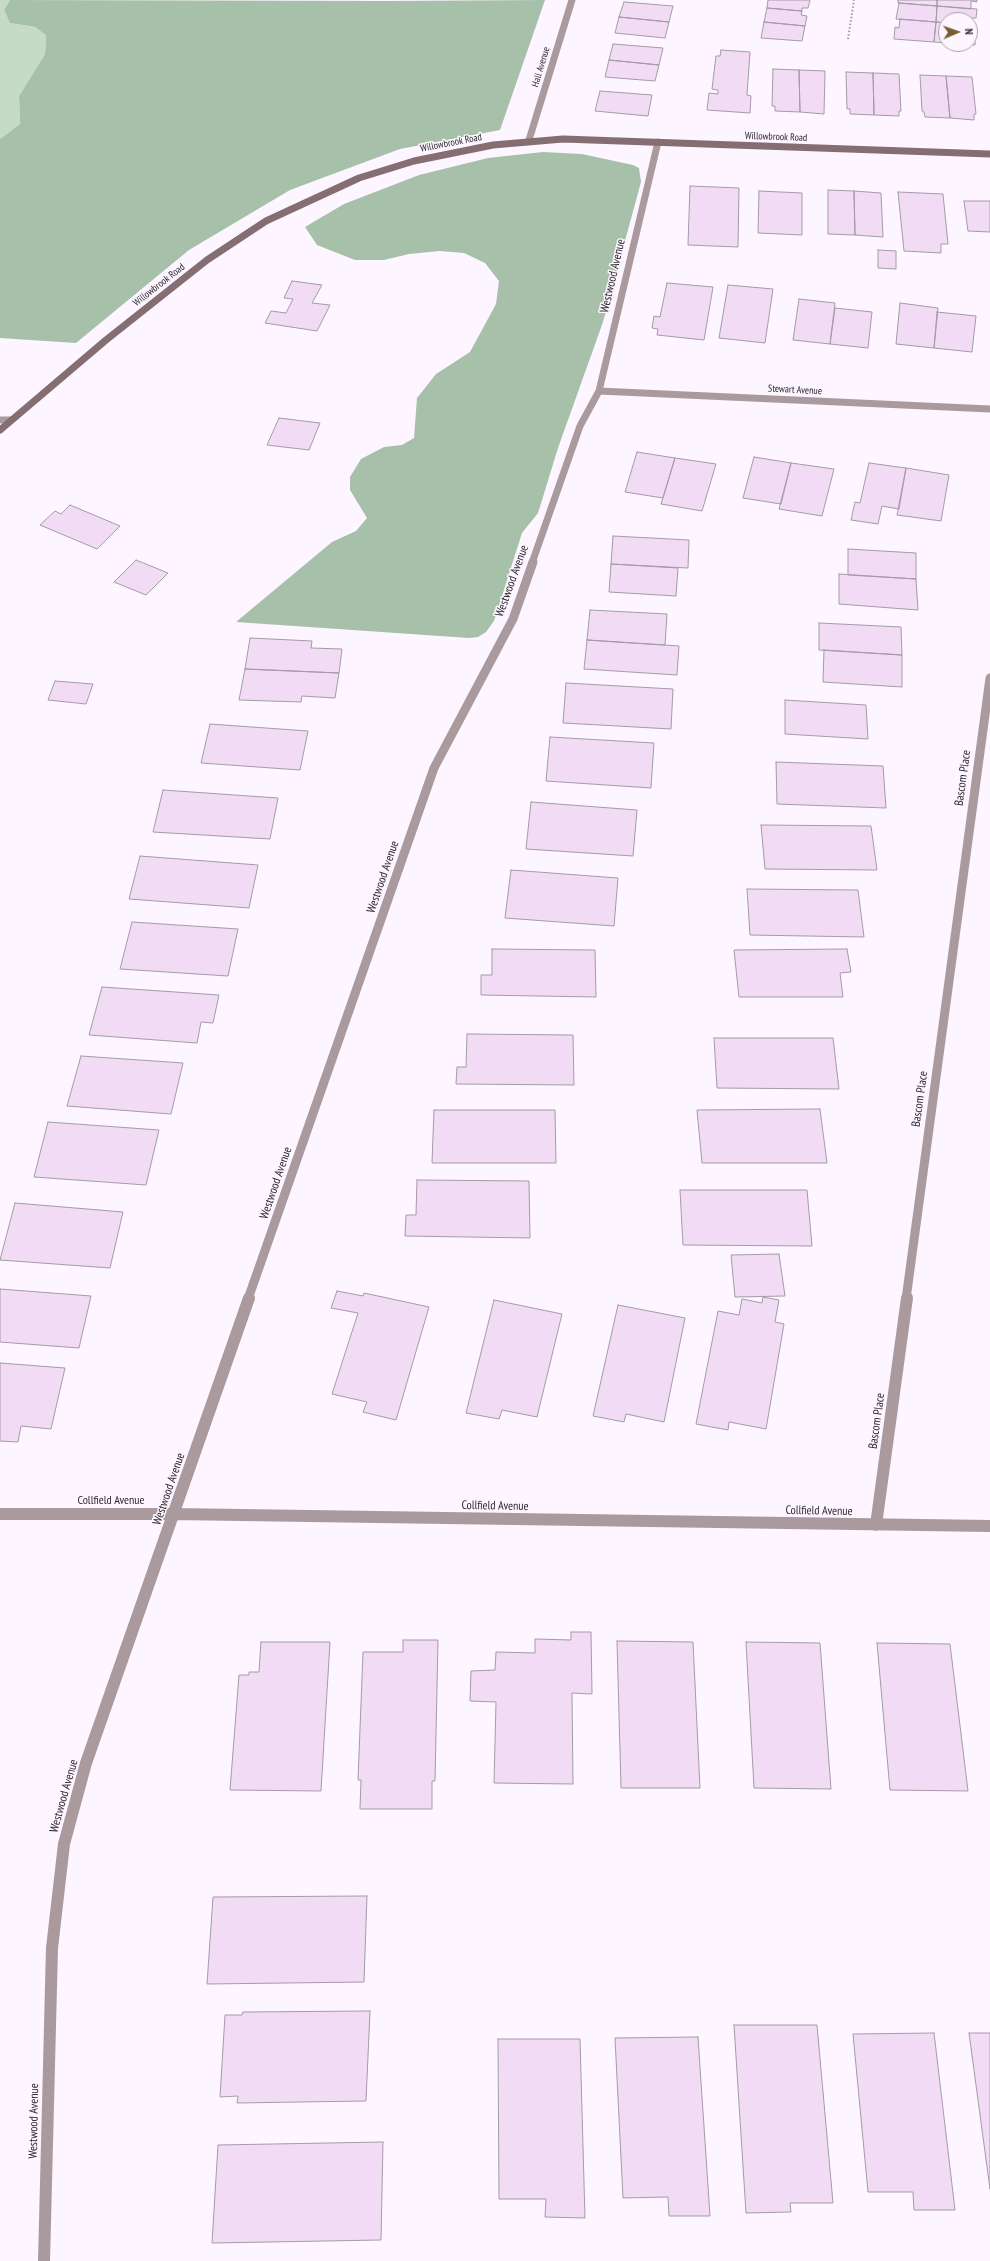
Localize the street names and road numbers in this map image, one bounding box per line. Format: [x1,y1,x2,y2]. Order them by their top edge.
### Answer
street label: Hall Avenue [529,45,553,89]
street label: Willowbrook Road [745,130,807,144]
street label: Willowbrook Road [419,131,483,155]
street label: Westwood Avenue [598,238,628,314]
street label: Willowbrook Road [131,261,187,309]
street label: Stewart Avenue [768,383,822,397]
street label: Westwood Avenue [492,543,532,619]
street label: Bascom Place [952,749,974,807]
street label: Westwood Avenue [364,839,402,915]
street label: Bascom Place [909,1070,931,1128]
street label: Westwood Avenue [257,1145,295,1221]
street label: Bascom Place [866,1392,888,1450]
street label: Westwood Avenue [150,1451,188,1527]
street label: Collfield Avenue [77,1494,145,1508]
street label: Collfield Avenue [461,1498,529,1514]
street label: Collfield Avenue [785,1503,853,1519]
street label: Westwood Avenue [47,1758,81,1834]
street label: Westwood Avenue [26,2083,42,2159]

